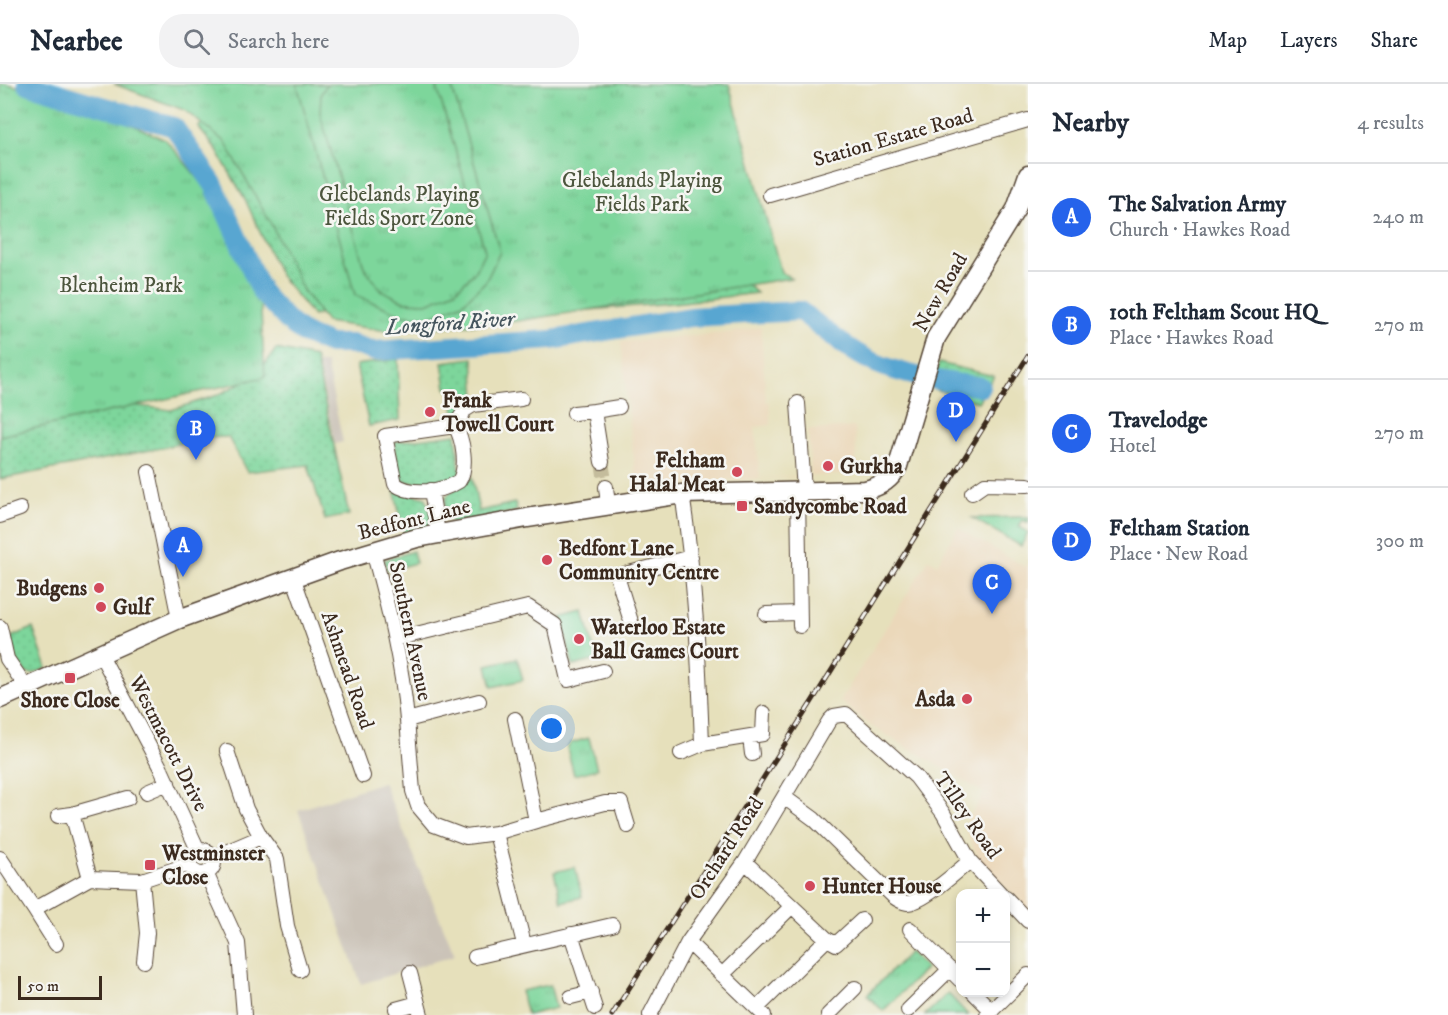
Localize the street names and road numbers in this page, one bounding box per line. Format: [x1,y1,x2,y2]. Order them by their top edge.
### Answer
street label: Station Estate Road [810,103,977,173]
street label: New Road [908,248,974,337]
street label: Bedfont Lane [355,493,473,546]
street label: Southern Avenue [383,559,438,703]
street label: Ashmead Road [315,608,380,733]
street label: Westmacott Drive [122,670,214,816]
street label: Tilley Road [928,767,1007,865]
street label: Orchard Road [684,792,770,905]

